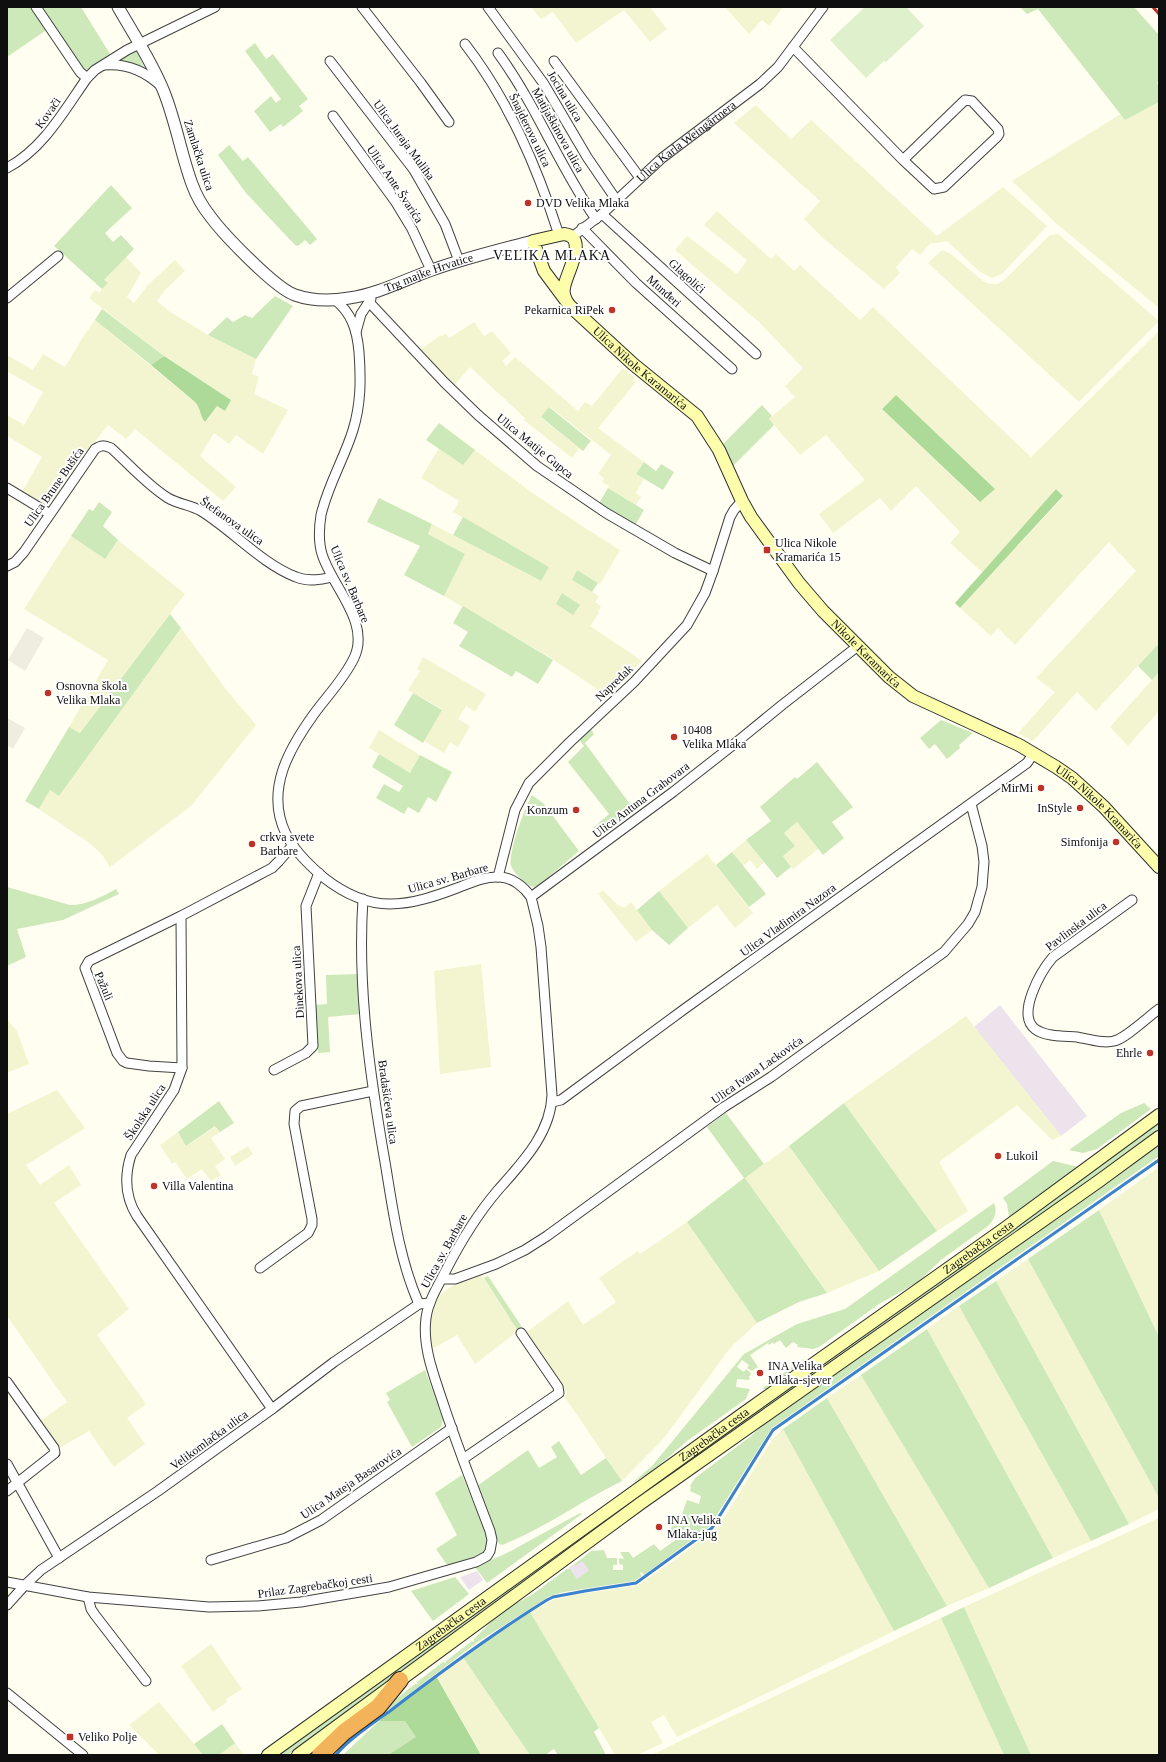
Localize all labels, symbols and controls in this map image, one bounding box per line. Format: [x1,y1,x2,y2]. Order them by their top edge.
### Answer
street label: Jocina ulica [544,68,586,125]
street label: Matijaškinova ulica [529,85,587,176]
street label: Šnajderova ulica [506,91,554,170]
street label: Kovači [32,94,64,131]
street label: Ulica Juraja Muliha [370,97,438,183]
street label: Ulica Karla Weingärtnera [634,97,739,185]
street label: Zamlačka ulica [181,118,217,193]
street label: Ulica Ante Švarića [364,143,427,226]
place label: DVD Velika Mlaka [536,196,630,210]
marker: DVD Velika Mlaka [523,198,533,208]
district label: VELIKA MLAKA [493,248,611,263]
street label: Trg majke Hrvatice [382,250,475,295]
street label: Glagolići [666,256,709,297]
street label: Munđeri [644,272,685,310]
place label: Pekarnica RiPek [524,303,604,317]
marker: Pekarnica RiPek [607,305,617,315]
street label: Ulica Nikole Karamarića [590,324,691,413]
street label: Ulica Matije Gupca [494,411,577,482]
street label: Ulica Brune Bušića [21,444,87,530]
street label: Štefanova ulica [198,494,267,548]
place label: Ulica Nikole Kramarića 15 [775,536,841,564]
street label: Ulica sv. Barbare [327,543,373,625]
marker: Ulica Nikole Kramarića 15 [762,545,772,555]
street label: Nikole Karamarića [828,616,904,691]
street label: Napredak [592,662,636,704]
place label: Osnovna škola Velika Mlaka [56,679,128,707]
marker: Osnovna škola Velika Mlaka [43,688,53,698]
place label: 10408 Velika Mlaka [682,723,747,751]
marker: 10408 Velika Mlaka [669,732,679,742]
street label: Ulica Antuna Grahovara [590,759,693,841]
street label: Ulica Nikole Kramarića [1053,762,1146,852]
place label: MirMi [1001,781,1034,795]
marker: MirMi [1036,783,1046,793]
place label: InStyle [1037,801,1072,815]
place label: Konzum [527,803,569,817]
marker: InStyle [1075,803,1085,813]
marker: Konzum [571,805,581,815]
place label: crkva svete Barbare [260,830,314,858]
place label: Simfonija [1061,835,1109,849]
marker: Simfonija [1111,837,1121,847]
marker: crkva svete Barbare [247,839,257,849]
street label: Ulica sv. Barbare [406,860,490,896]
street label: Ulica Vladimira Nazora [737,880,839,959]
street label: Pavlinska ulica [1043,898,1110,954]
street label: Dinekova ulica [289,945,307,1019]
street label: Pažuli [92,969,117,1003]
street label: Ulica Ivana Lackovića [709,1033,806,1107]
place label: Ehrle [1116,1046,1142,1060]
marker: Ehrle [1145,1048,1155,1058]
street label: Bradašićeva ulica [375,1059,401,1146]
street label: Školska ulica [122,1081,169,1143]
place label: Lukoil [1006,1149,1039,1163]
marker: Lukoil [993,1151,1003,1161]
place label: Villa Valentina [162,1179,234,1193]
marker: Villa Valentina [149,1181,159,1191]
street label: Ulica sv. Barbare [418,1211,470,1291]
street label: Zagrebačka cesta [940,1217,1017,1277]
place label: INA Velika Mlaka-sjever [768,1359,831,1387]
marker: INA Velika Mlaka-sjever [755,1368,765,1378]
street label: Zagrebačka cesta [676,1404,752,1465]
street label: Velikomlačka ulica [168,1407,251,1473]
street label: Ulica Mateja Basarovića [298,1444,405,1522]
place label: INA Velika Mlaka-jug [667,1513,722,1541]
marker: INA Velika Mlaka-jug [654,1522,664,1532]
street label: Prilaz Zagrebačkoj cesti [257,1571,374,1601]
street label: Zagrebačka cesta [413,1593,489,1654]
place label: Veliko Polje [78,1730,137,1744]
marker: Veliko Polje [65,1732,75,1742]

